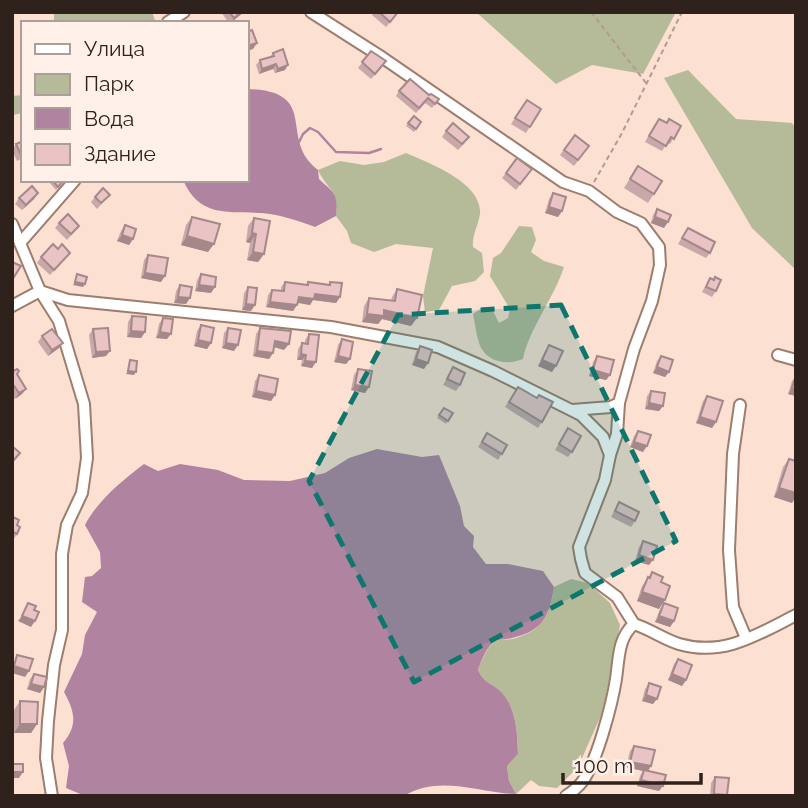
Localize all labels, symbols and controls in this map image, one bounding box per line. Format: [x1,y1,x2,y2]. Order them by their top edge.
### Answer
legend [21,21,248,182]
text: Улица [84,36,145,61]
text: Парк [84,71,134,96]
text: Вода [84,106,134,131]
text: Здание [84,141,156,166]
scale bar [563,742,701,786]
text: 100 m [574,753,633,778]

